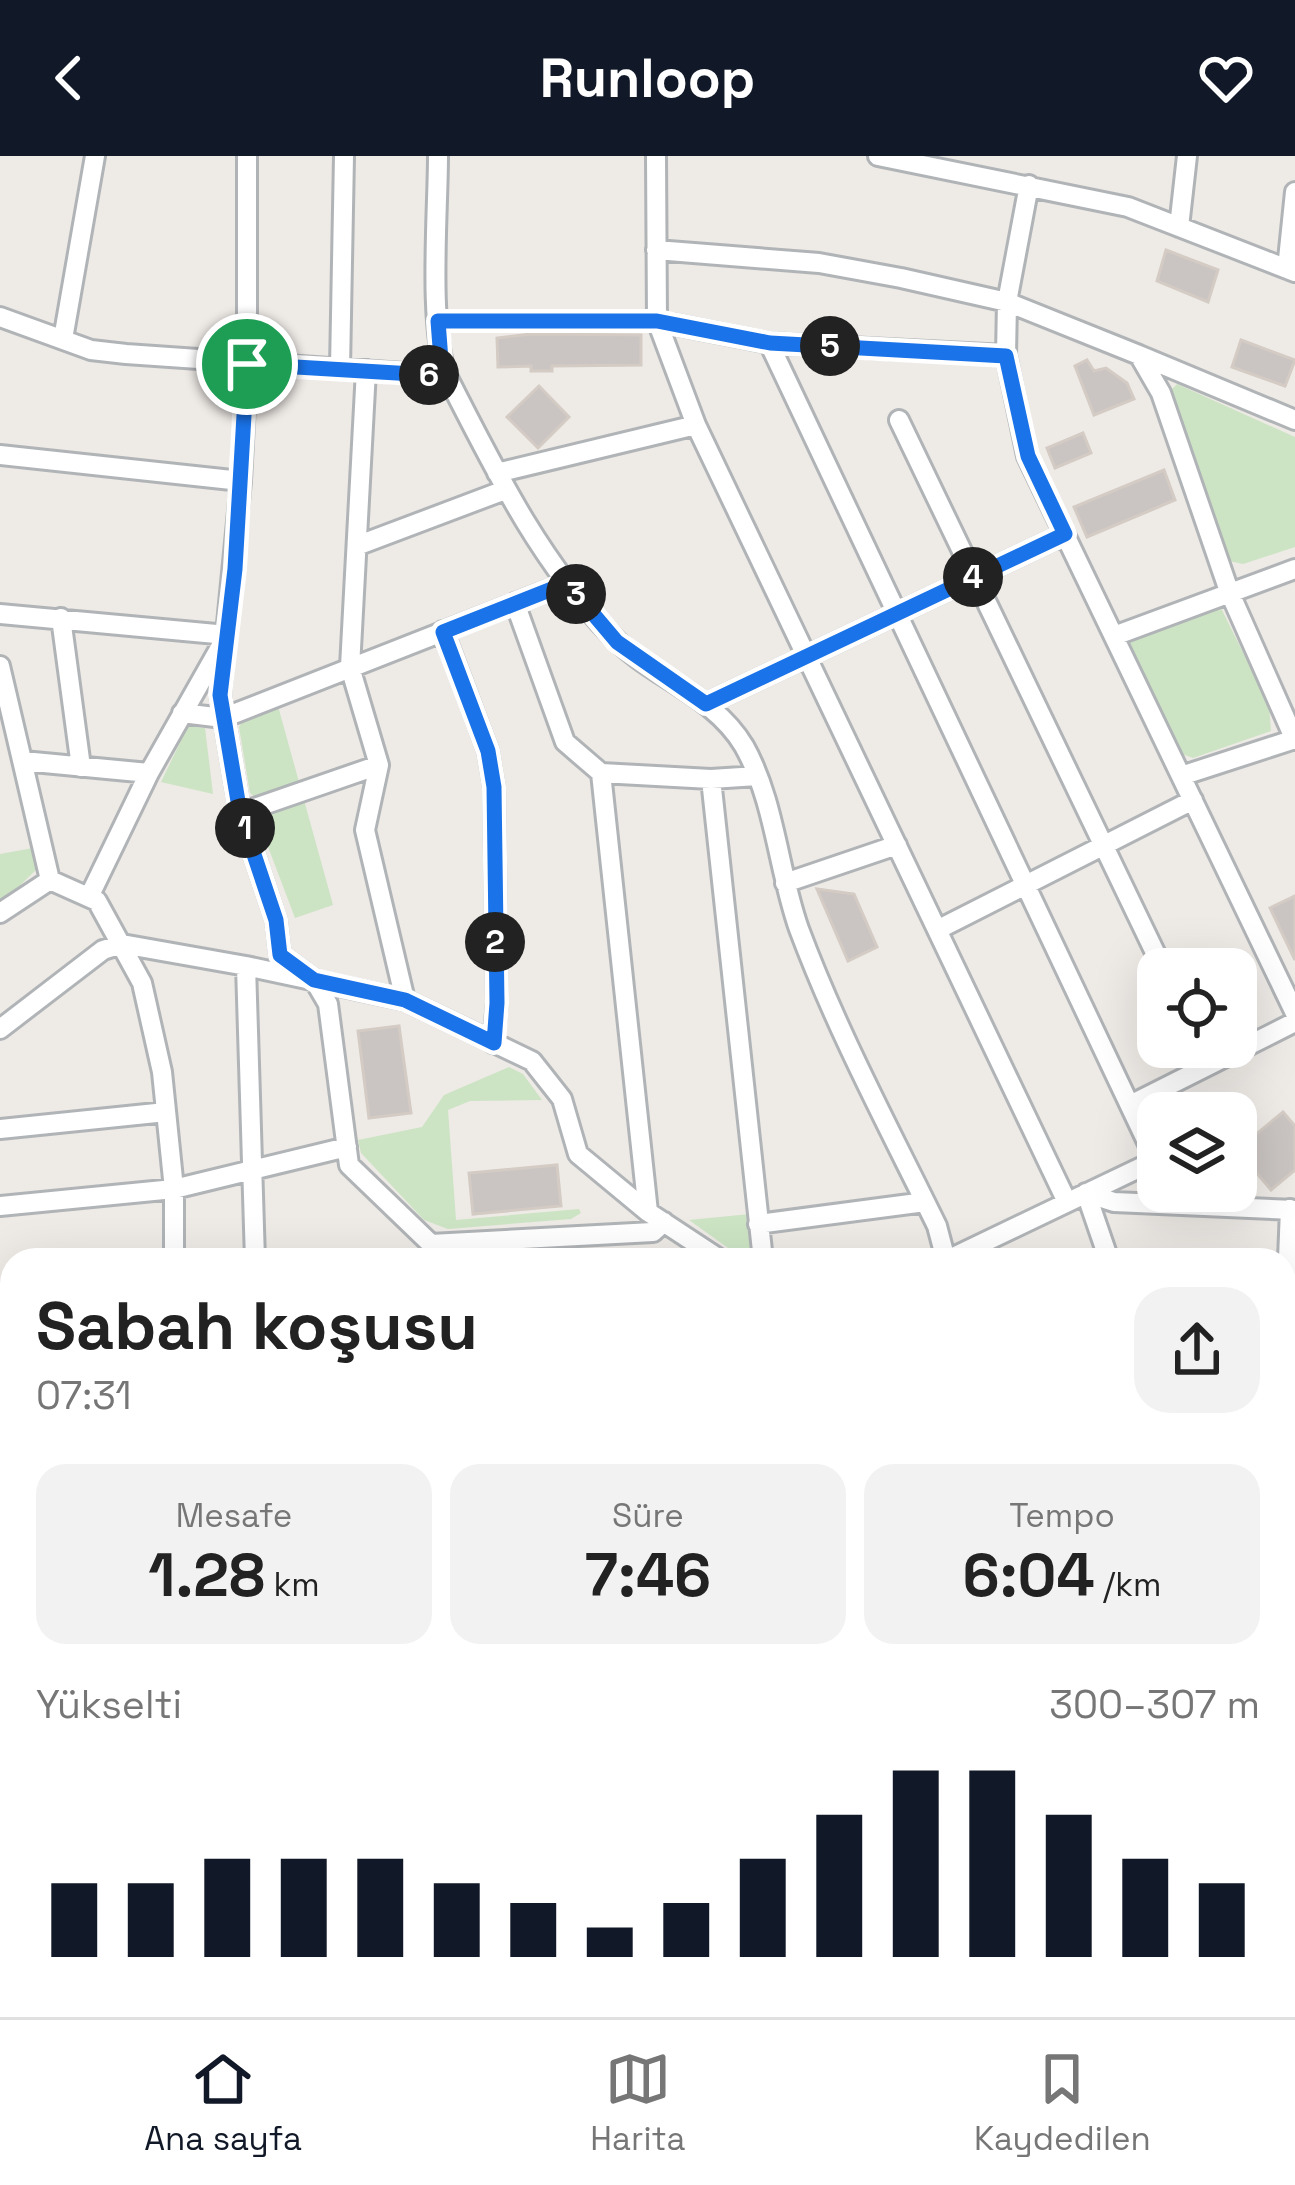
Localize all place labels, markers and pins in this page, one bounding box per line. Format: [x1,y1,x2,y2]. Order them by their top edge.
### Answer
pin [196,313,298,415]
pin: 5 [800,316,860,376]
pin: 6 [399,345,459,405]
pin: 4 [943,547,1003,607]
pin: 3 [546,564,606,624]
pin: 1 [215,798,275,858]
pin: 2 [465,912,525,972]

